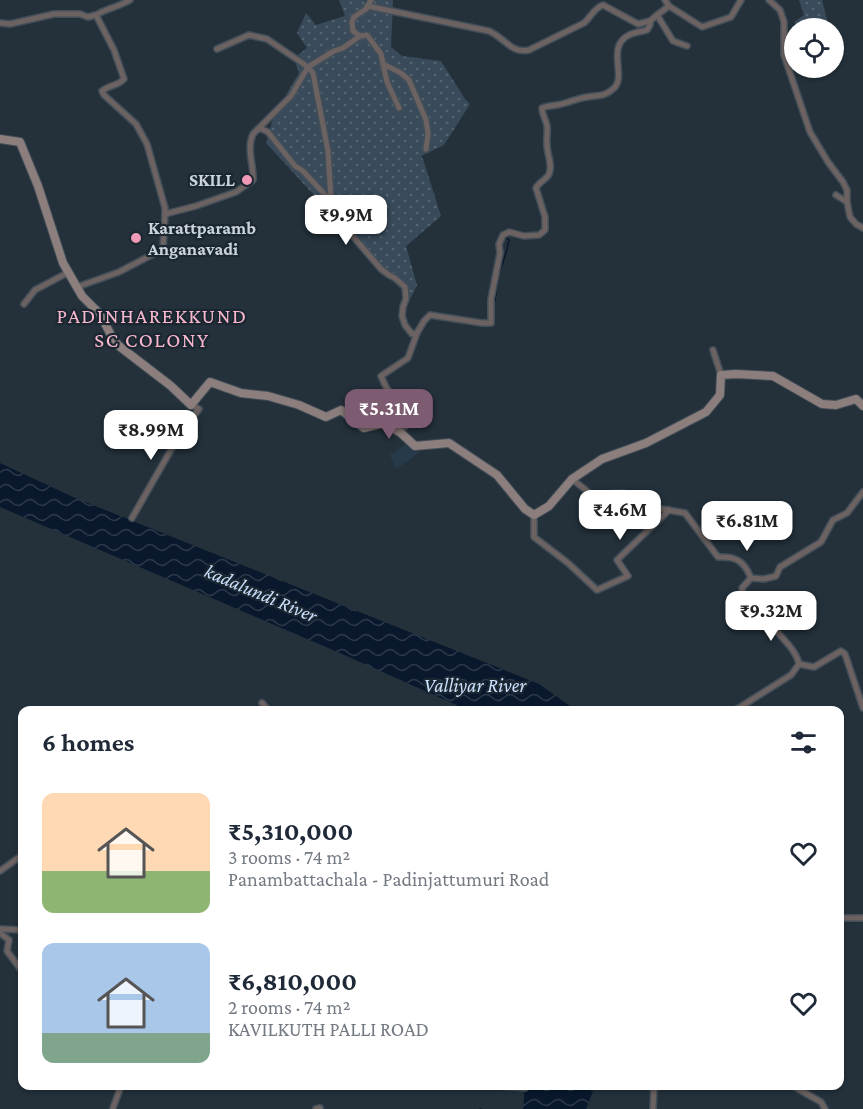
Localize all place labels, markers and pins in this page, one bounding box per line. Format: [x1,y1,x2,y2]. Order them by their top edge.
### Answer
place label: SKILL [189,170,235,190]
marker: SKILL [240,173,254,187]
pin: ₹9.9M [304,195,388,246]
place label: Karattparamb Anganavadi [147,218,256,259]
marker: Karattparamb Anganavadi [129,231,143,245]
pin: ₹5.31M [340,389,438,440]
pin: ₹8.99M [102,410,200,461]
pin: ₹4.6M [578,490,662,541]
pin: ₹6.81M [698,501,796,552]
pin: ₹9.32M [722,591,820,642]

